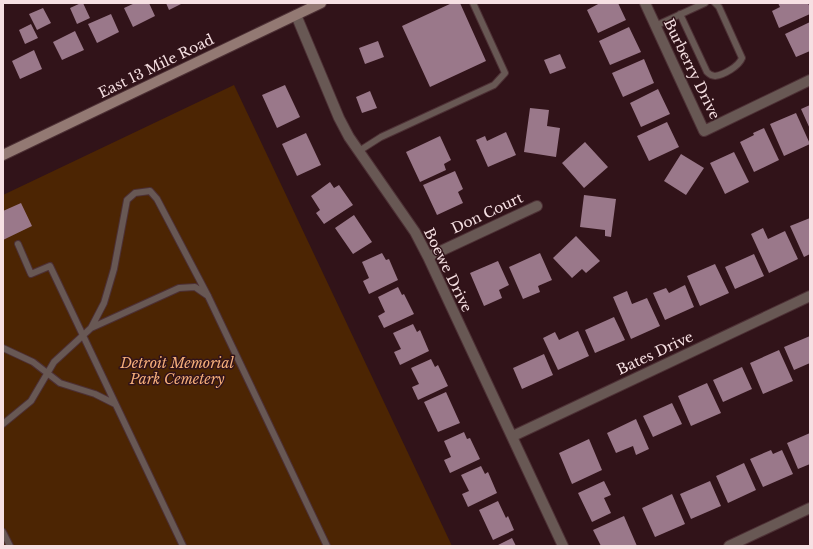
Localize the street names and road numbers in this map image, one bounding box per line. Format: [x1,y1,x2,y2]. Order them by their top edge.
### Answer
street label: Burberry Drive [660,16,724,122]
street label: East 13 Mile Road [95,30,217,102]
street label: Don Court [448,188,526,237]
street label: Boewe Drive [420,225,476,315]
street label: Bates Drive [614,327,696,379]

